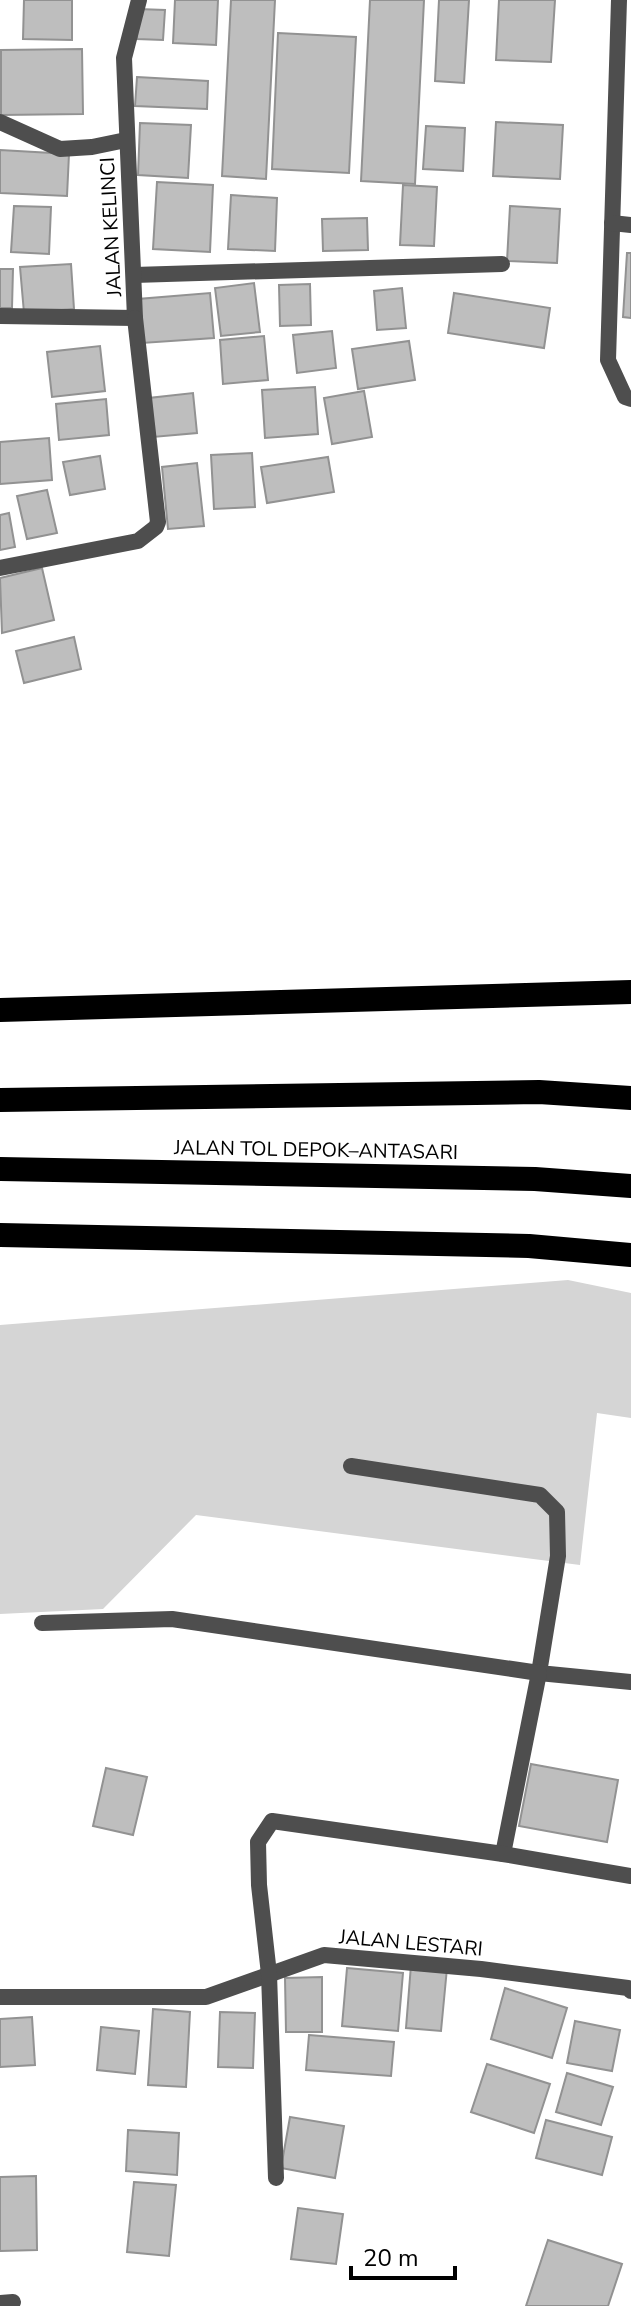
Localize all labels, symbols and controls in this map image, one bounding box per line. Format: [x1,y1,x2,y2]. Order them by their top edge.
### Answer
street label: JALAN KELINCI [94,157,128,298]
street label: JALAN TOL DEPOK–ANTASARI [173,1134,458,1166]
street label: JALAN LESTARI [337,1923,484,1963]
scale bar [351,2230,455,2280]
text: 20 m [363,2242,419,2274]

